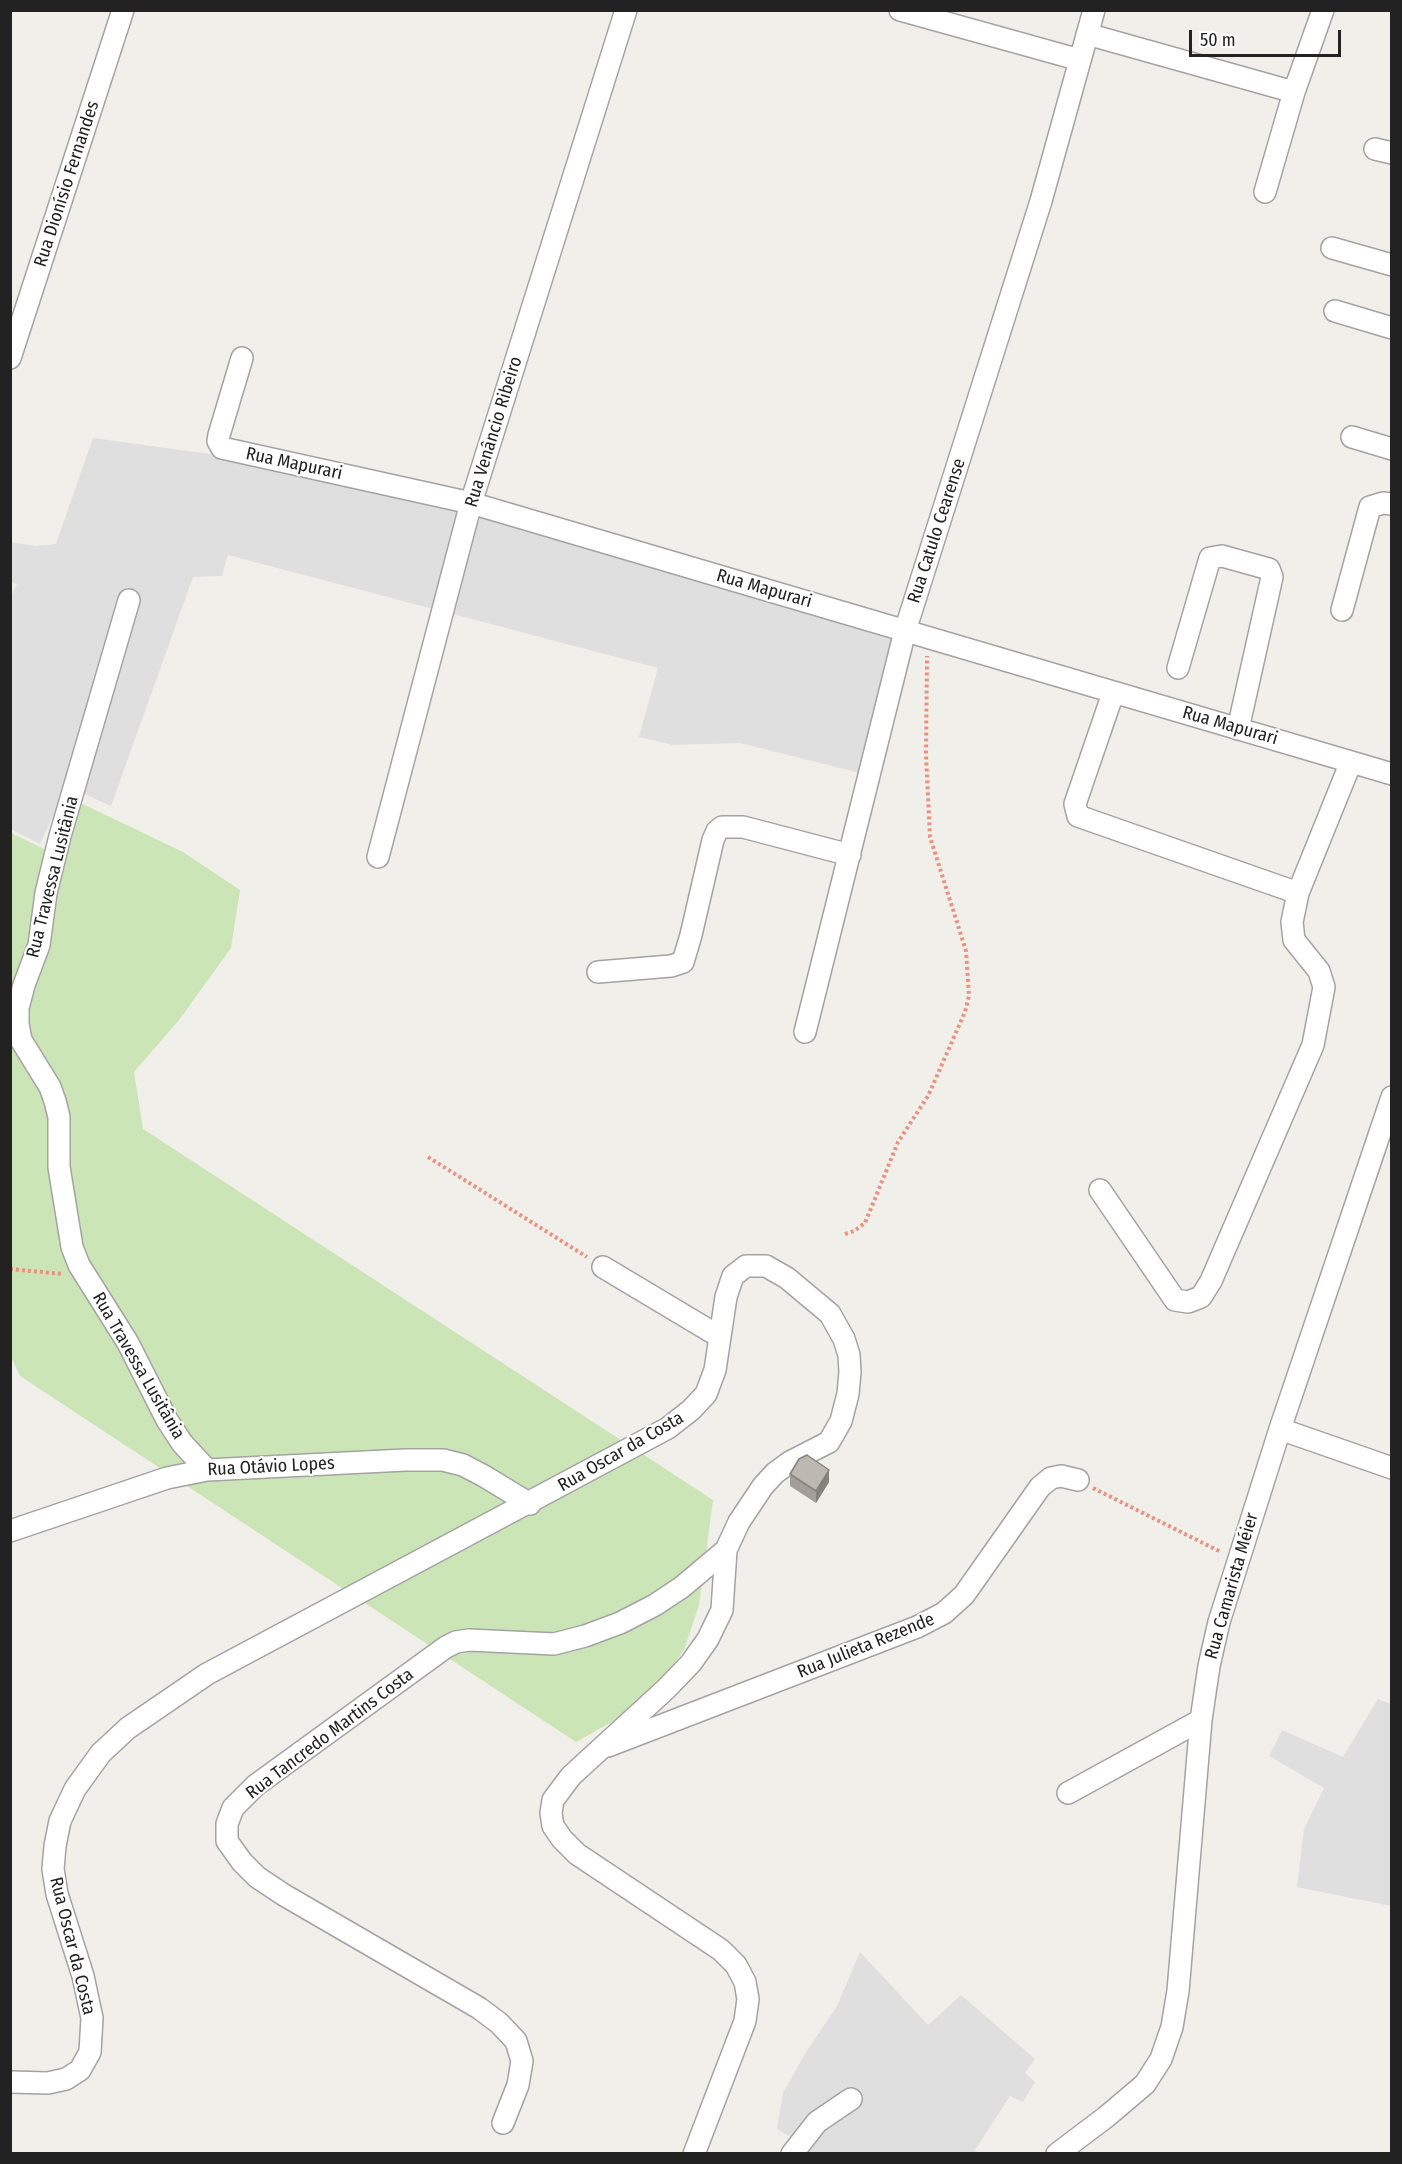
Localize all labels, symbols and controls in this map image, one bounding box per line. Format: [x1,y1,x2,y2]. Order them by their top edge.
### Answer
scale bar [1192,18,1344,56]
text: 50 m [1200,29,1236,51]
street label: Rua Dionísio Fernandes [30,98,104,270]
street label: Rua Venâncio Ribeiro [461,354,527,510]
street label: Rua Mapurari [244,443,344,485]
street label: Rua Catulo Cearense [903,456,971,606]
street label: Rua Mapurari [714,565,814,613]
street label: Rua Mapurari [1180,702,1280,750]
street label: Rua Travessa Lusitânia [22,794,84,960]
street label: Rua Travessa Lusitânia [87,1289,189,1443]
street label: Rua Oscar da Costa [554,1407,688,1497]
street label: Rua Otávio Lopes [207,1453,335,1481]
street label: Rua Camarista Méier [1201,1510,1263,1662]
street label: Rua Julieta Rezende [794,1609,938,1683]
street label: Rua Tancredo Martins Costa [242,1664,418,1804]
street label: Rua Oscar da Costa [44,1875,100,2017]

